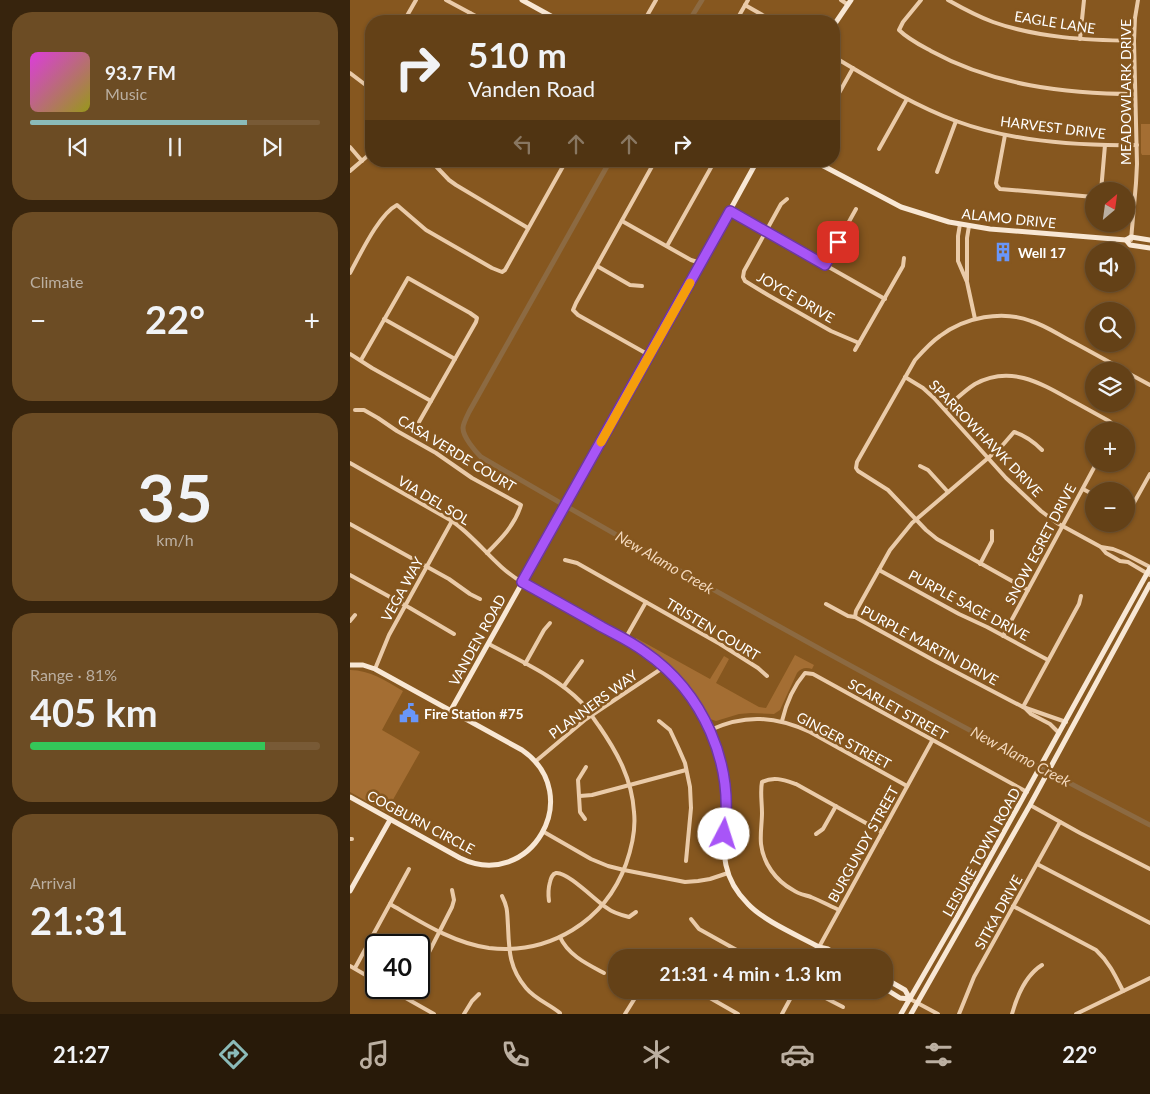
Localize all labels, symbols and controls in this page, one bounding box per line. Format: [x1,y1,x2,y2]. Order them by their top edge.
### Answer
street label: EAGLE LANE [1013,7,1097,37]
street label: MEADOWLARK DRIVE [1117,19,1134,165]
text: 510 m [468,33,567,75]
icon: right [385,35,450,100]
text: 93.7 FM [105,61,176,84]
text: Vanden Road [468,75,595,102]
text: Music [105,84,147,103]
street label: HARVEST DRIVE [999,112,1107,142]
icon: left [509,130,537,158]
icon: ahead [562,130,590,158]
icon: ahead [615,130,643,158]
icon: right [668,130,696,158]
icon: previous [64,133,92,161]
icon: pause [161,133,189,161]
icon: next [258,133,286,161]
north arrow [1085,182,1135,232]
map controls [1085,182,1135,532]
street label: ALAMO DRIVE [961,205,1057,231]
pin [817,221,859,263]
icon: arrive [824,228,852,256]
building icon: Well 17 [992,241,1014,263]
button: sound [1085,242,1135,292]
place label: Well 17 [1018,244,1066,261]
street label: JOYCE DRIVE [754,268,838,326]
text: Climate [30,272,83,291]
text: 22° [145,296,205,342]
button: search [1085,302,1135,352]
text: − [30,303,46,337]
text: + [304,303,320,337]
button: layers [1085,362,1135,412]
street label: SPARROWHAWK DRIVE [926,376,1046,500]
street label: CASA VERDE COURT [395,411,520,495]
button: + [1085,422,1135,472]
text: 35 [137,458,213,536]
street label: VIA DEL SOL [395,472,473,528]
street label: SNOW EGRET DRIVE [1001,481,1079,607]
button: − [1085,482,1135,532]
water label: New Alamo Creek [613,527,718,598]
text: km/h [156,530,194,549]
street label: VEGA WAY [377,554,427,624]
street label: PURPLE SAGE DRIVE [906,566,1032,644]
street label: VANDEN ROAD [445,591,509,689]
street label: TRISTEN COURT [663,594,764,664]
street label: PURPLE MARTIN DRIVE [858,602,1002,688]
text: Range · 81% [30,665,117,684]
street label: PLANNERS WAY [545,666,641,742]
street label: SCARLET STREET [845,675,951,744]
text: 405 km [30,689,158,735]
public building icon: Fire Station #75 [398,702,420,724]
place label: Fire Station #75 [424,705,524,722]
street label: GINGER STREET [794,708,895,772]
water label: New Alamo Creek [968,722,1075,790]
street label: BURGUNDY STREET [824,782,902,905]
street label: LEISURE TOWN ROAD [939,785,1023,919]
street label: COGBURN CIRCLE [364,786,478,858]
position arrow [697,807,749,859]
street label: SITKA DRIVE [971,872,1025,952]
text: Arrival [30,873,76,892]
text: 21:31 [30,897,128,943]
speed limit sign: 40 [365,934,430,999]
text: 21:31 · 4 min · 1.3 km [659,962,842,985]
icon: directions [216,1037,251,1072]
icon: music [357,1037,392,1072]
icon: phone [498,1037,533,1072]
icon: climate [639,1037,674,1072]
icon: car [780,1037,815,1072]
icon: filters [921,1037,956,1072]
text: 21:27 [53,1041,110,1068]
text: 22° [1062,1041,1097,1068]

